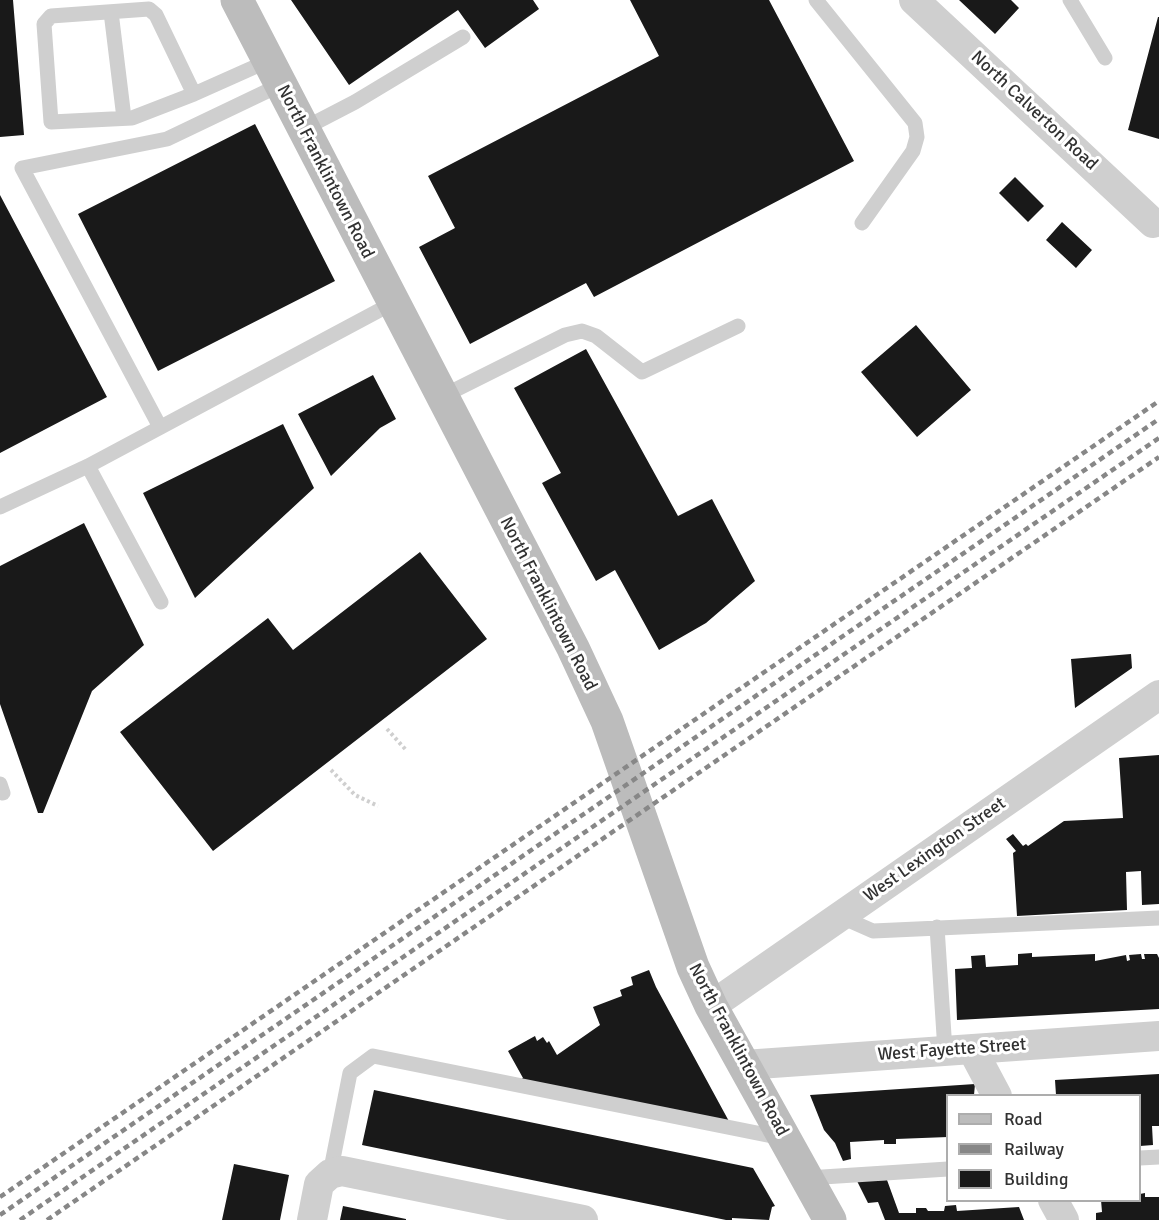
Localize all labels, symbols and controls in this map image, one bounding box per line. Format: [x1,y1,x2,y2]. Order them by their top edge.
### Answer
street label: North Calverton Road [966,47,1102,175]
street label: North Franklintown Road [272,81,378,263]
street label: North Franklintown Road [495,513,601,695]
street label: West Lexington Street [860,793,1010,907]
street label: North Franklintown Road [683,960,793,1140]
street label: West Fayette Street [877,1034,1027,1066]
legend [946,1094,1141,1202]
text: Road [1004,1108,1043,1130]
text: Railway [1004,1138,1064,1160]
text: Building [1004,1168,1068,1190]

